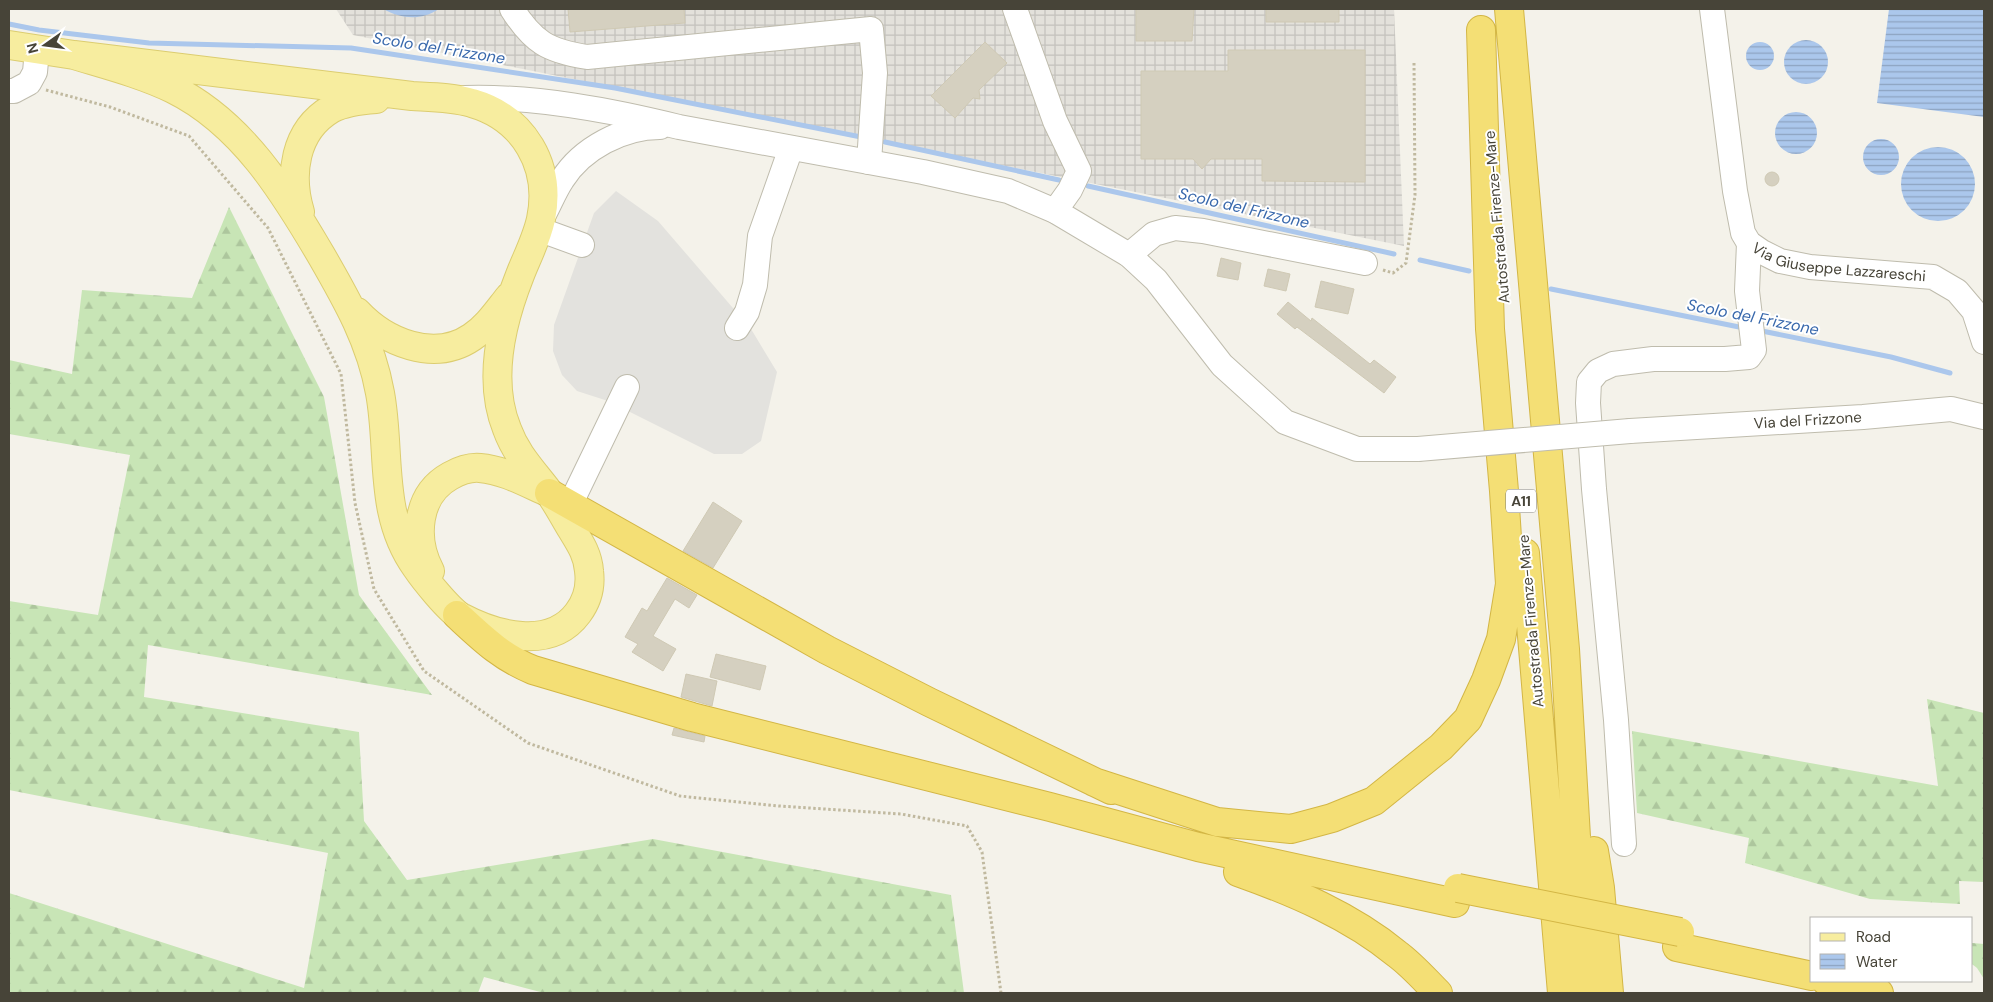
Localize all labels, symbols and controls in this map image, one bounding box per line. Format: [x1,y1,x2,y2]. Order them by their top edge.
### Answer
north arrow [20,20,70,70]
water label: Scolo del Frizzone [371,27,507,69]
text: N [22,41,42,55]
street label: Autostrada Firenze-Mare [1479,130,1515,304]
water label: Scolo del Frizzone [1176,183,1312,233]
street label: Via Giuseppe Lazzareschi [1748,238,1927,286]
water label: Scolo del Frizzone [1685,294,1821,340]
street label: Via del Frizzone [1753,407,1862,434]
road number: A11 [1506,490,1536,512]
street label: Autostrada Firenze-Mare [1513,534,1549,708]
legend [1810,917,1973,982]
text: Road [1856,927,1891,947]
text: Water [1856,952,1898,972]

